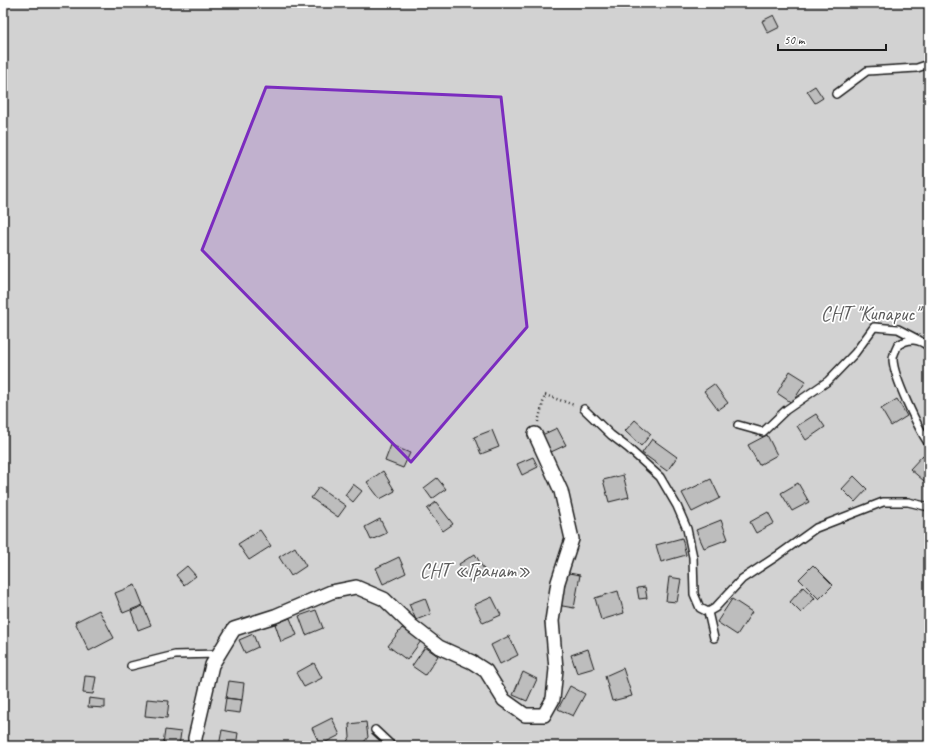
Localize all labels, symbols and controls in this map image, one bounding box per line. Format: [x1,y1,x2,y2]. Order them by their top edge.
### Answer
scale bar [778,26,886,52]
text: 50 m [784,32,806,48]
park label: СНТ "Кипарис" [821,301,924,326]
park label: СНТ «Гранат» [420,558,530,583]

